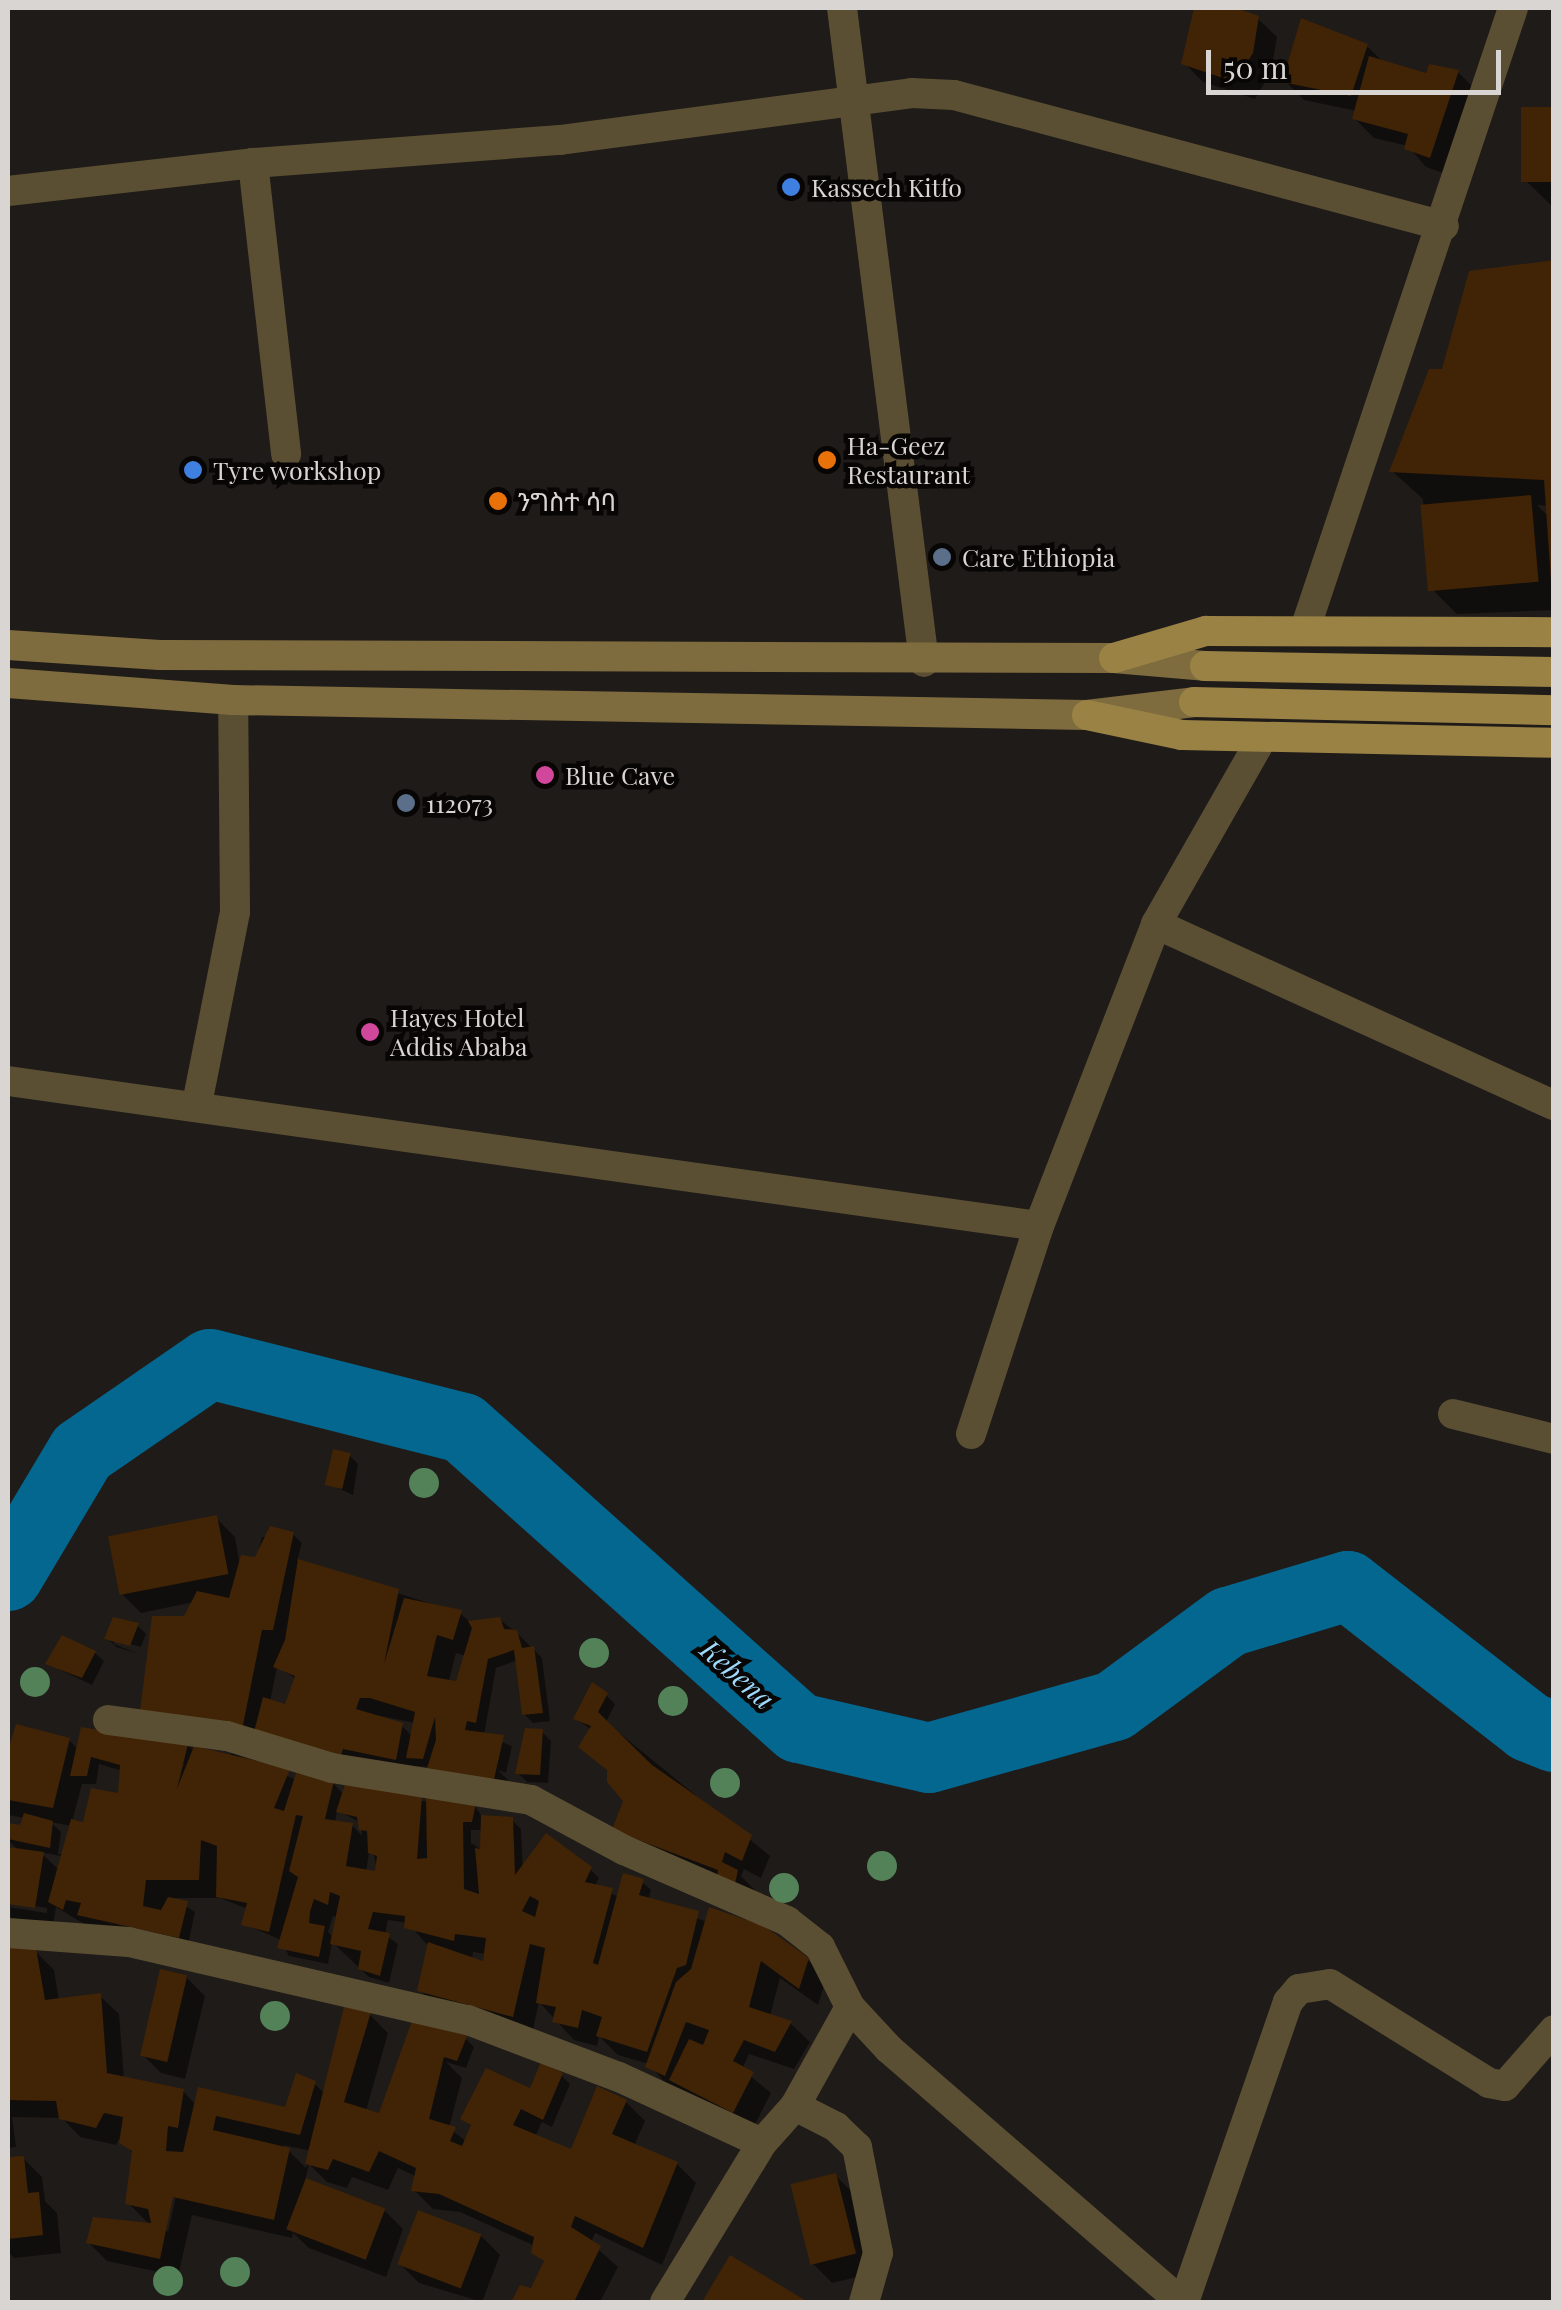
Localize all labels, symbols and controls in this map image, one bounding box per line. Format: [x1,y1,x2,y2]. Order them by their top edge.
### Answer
scale bar [1211,30,1506,92]
text: 50 m [1223,47,1288,87]
place label: Kassech Kitfo [811,172,962,202]
marker: Kassech Kitfo [780,176,802,198]
place label: Ha-Geez Restaurant [847,431,970,490]
marker: Ha-Geez Restaurant [816,449,838,471]
place label: Tyre workshop [213,455,382,485]
marker: Tyre workshop [182,459,204,481]
place label: ንግስተ ሳባ [518,486,616,516]
marker: ንግስተ ሳባ [487,490,509,512]
place label: Care Ethiopia [962,542,1115,572]
marker: Care Ethiopia [931,546,953,568]
place label: Blue Cave [565,760,675,790]
marker: Blue Cave [534,764,556,786]
place label: 112073 [426,788,493,818]
marker: 112073 [395,792,417,814]
place label: Hayes Hotel Addis Ababa [390,1003,528,1062]
marker: Hayes Hotel Addis Ababa [359,1021,381,1043]
water label: Kebena [694,1632,782,1716]

